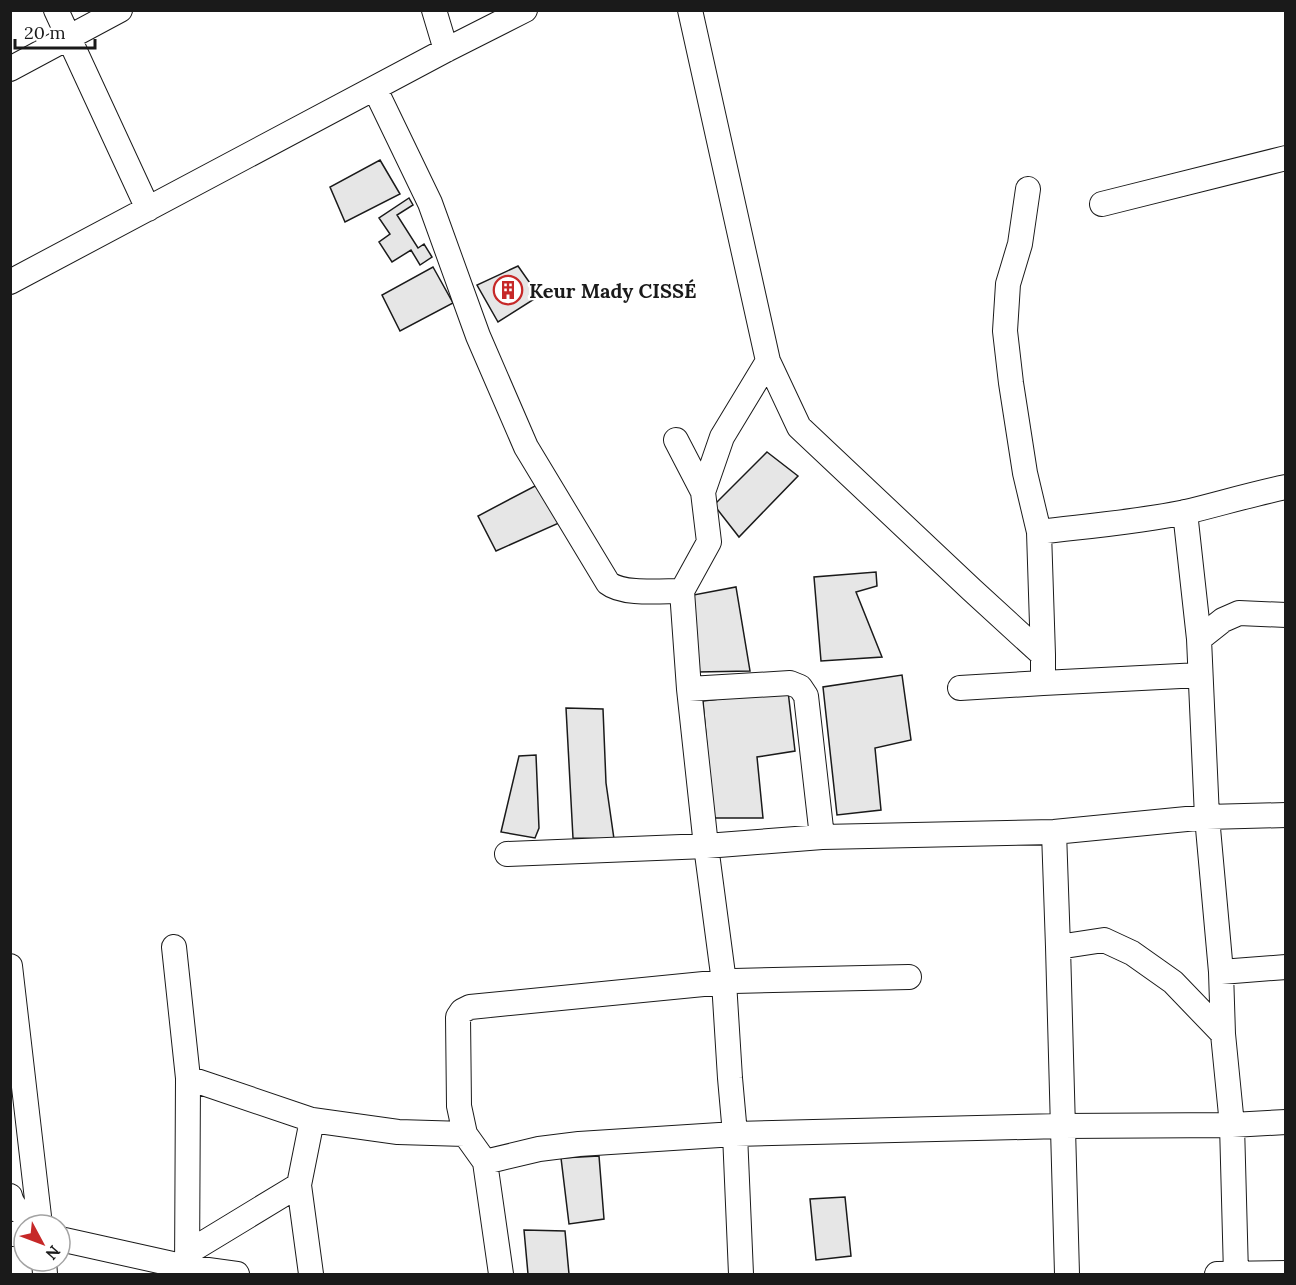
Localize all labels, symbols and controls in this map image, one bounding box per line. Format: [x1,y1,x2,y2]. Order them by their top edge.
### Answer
scale bar [15,12,94,50]
text: 20 m [24,21,66,44]
building icon: Keur Mady CISSÉ [492,274,524,306]
place label: Keur Mady CISSÉ [529,278,696,303]
north arrow [12,1213,72,1273]
text: N [42,1242,65,1264]

